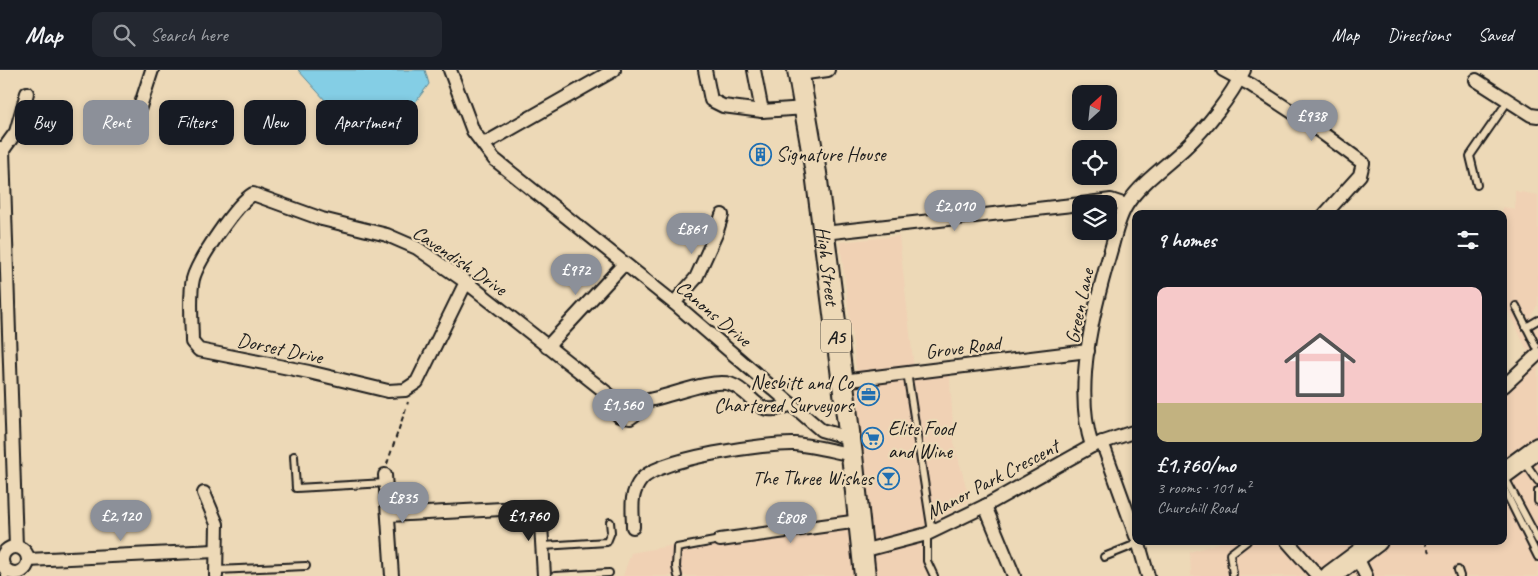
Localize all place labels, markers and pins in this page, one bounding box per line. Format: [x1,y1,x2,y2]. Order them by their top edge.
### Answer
pin: £938 [1282,100,1342,142]
building icon: Signature House [748,142,772,166]
place label: Signature House [776,142,887,167]
pin: £2,010 [914,190,996,232]
pin: £861 [662,212,722,255]
pin: £972 [546,254,606,296]
place label: Nesbitt and Co Chartered Surveyors [714,370,855,418]
office icon: Nesbitt and Co Chartered Surveyors [857,382,881,406]
pin: £1,560 [582,388,664,431]
place label: Elite Food and Wine [888,416,957,464]
supermarket icon: Elite Food and Wine [860,427,884,451]
place label: The Three Wishes [752,466,875,491]
bar icon: The Three Wishes [877,466,901,490]
pin: £835 [373,482,433,524]
pin: £2,120 [80,500,162,542]
pin: £1,760 [488,500,570,542]
pin: £808 [761,502,821,544]

